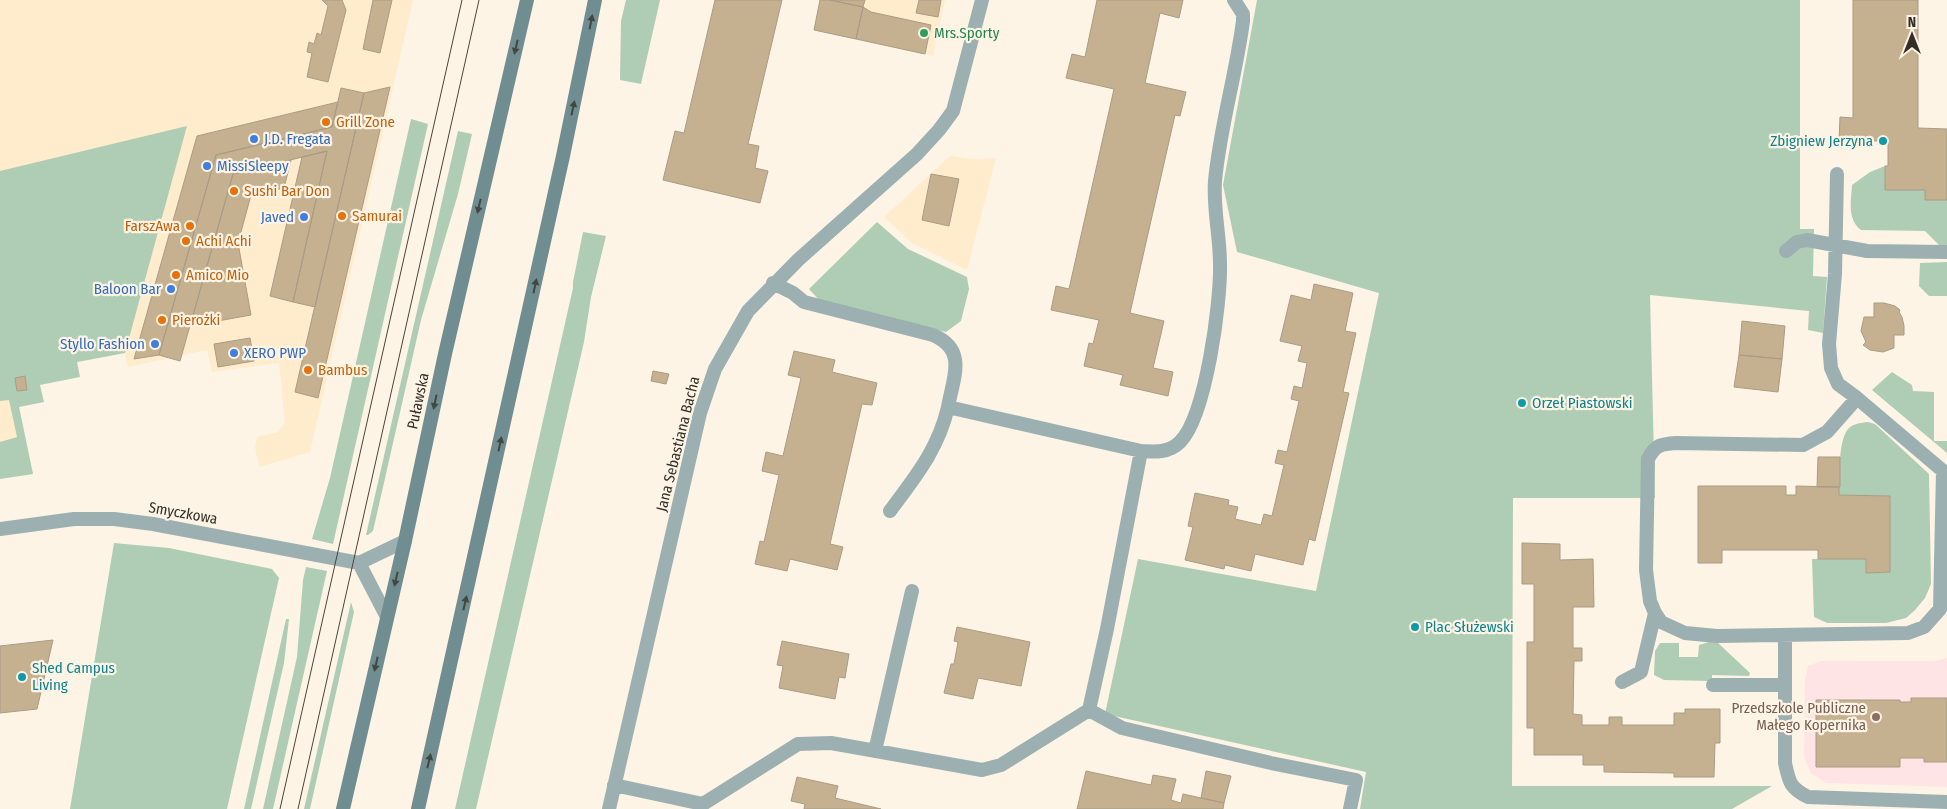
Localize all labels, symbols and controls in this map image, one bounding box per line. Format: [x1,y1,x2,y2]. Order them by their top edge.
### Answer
north arrow [1887,10,1937,60]
one-way arrow [587,14,595,30]
text: N [1908,14,1916,31]
place label: Mrs.Sporty [934,24,1000,42]
marker: Mrs.Sporty [918,27,930,39]
one-way arrow [512,40,520,55]
one-way arrow [569,100,577,116]
place label: Grill Zone [336,113,395,131]
marker: Grill Zone [320,116,332,128]
place label: J.D. Fregata [264,130,331,148]
place label: Zbigniew Jerzyna [1770,132,1873,150]
marker: J.D. Fregata [248,133,260,145]
marker: Zbigniew Jerzyna [1877,135,1889,147]
place label: MissiSleepy [217,157,289,175]
marker: MissiSleepy [201,160,213,172]
place label: Sushi Bar Don [244,182,330,200]
marker: Sushi Bar Don [228,185,240,197]
one-way arrow [475,198,483,213]
place label: Samurai [352,207,402,225]
place label: Javed [261,208,294,226]
marker: Samurai [336,210,348,222]
marker: Javed [298,211,310,223]
place label: FarszAwa [125,217,180,235]
marker: FarszAwa [184,220,196,232]
place label: Achi Achi [196,232,252,250]
marker: Achi Achi [180,235,192,247]
place label: Amico Mio [186,266,249,284]
marker: Amico Mio [170,269,182,281]
one-way arrow [531,278,539,293]
place label: Baloon Bar [94,280,162,298]
marker: Baloon Bar [165,283,177,295]
place label: Pierożki [172,311,220,329]
marker: Pierożki [156,314,168,326]
place label: Styllo Fashion [60,335,145,353]
marker: Styllo Fashion [149,338,161,350]
place label: XERO PWP [244,344,306,362]
marker: XERO PWP [228,347,240,359]
place label: Bambus [318,361,367,379]
marker: Bambus [302,364,314,376]
street label: Puławska [403,371,433,431]
street label: Jana Sebastiana Bacha [652,375,704,513]
one-way arrow [431,394,439,409]
place label: Orzeł Piastowski [1532,394,1633,412]
marker: Orzeł Piastowski [1516,397,1528,409]
one-way arrow [496,437,504,452]
street label: Smyczkowa [147,498,219,528]
one-way arrow [392,571,400,586]
one-way arrow [461,595,469,611]
place label: Plac Służewski [1425,618,1514,636]
marker: Plac Służewski [1409,621,1421,633]
one-way arrow [372,657,380,673]
place label: Shed Campus Living [32,659,115,694]
marker: Shed Campus Living [16,671,28,683]
place label: Przedszkole Publiczne Małego Kopernika [1731,699,1866,734]
marker: Przedszkole Publiczne Małego Kopernika [1870,711,1882,723]
one-way arrow [425,754,433,769]

